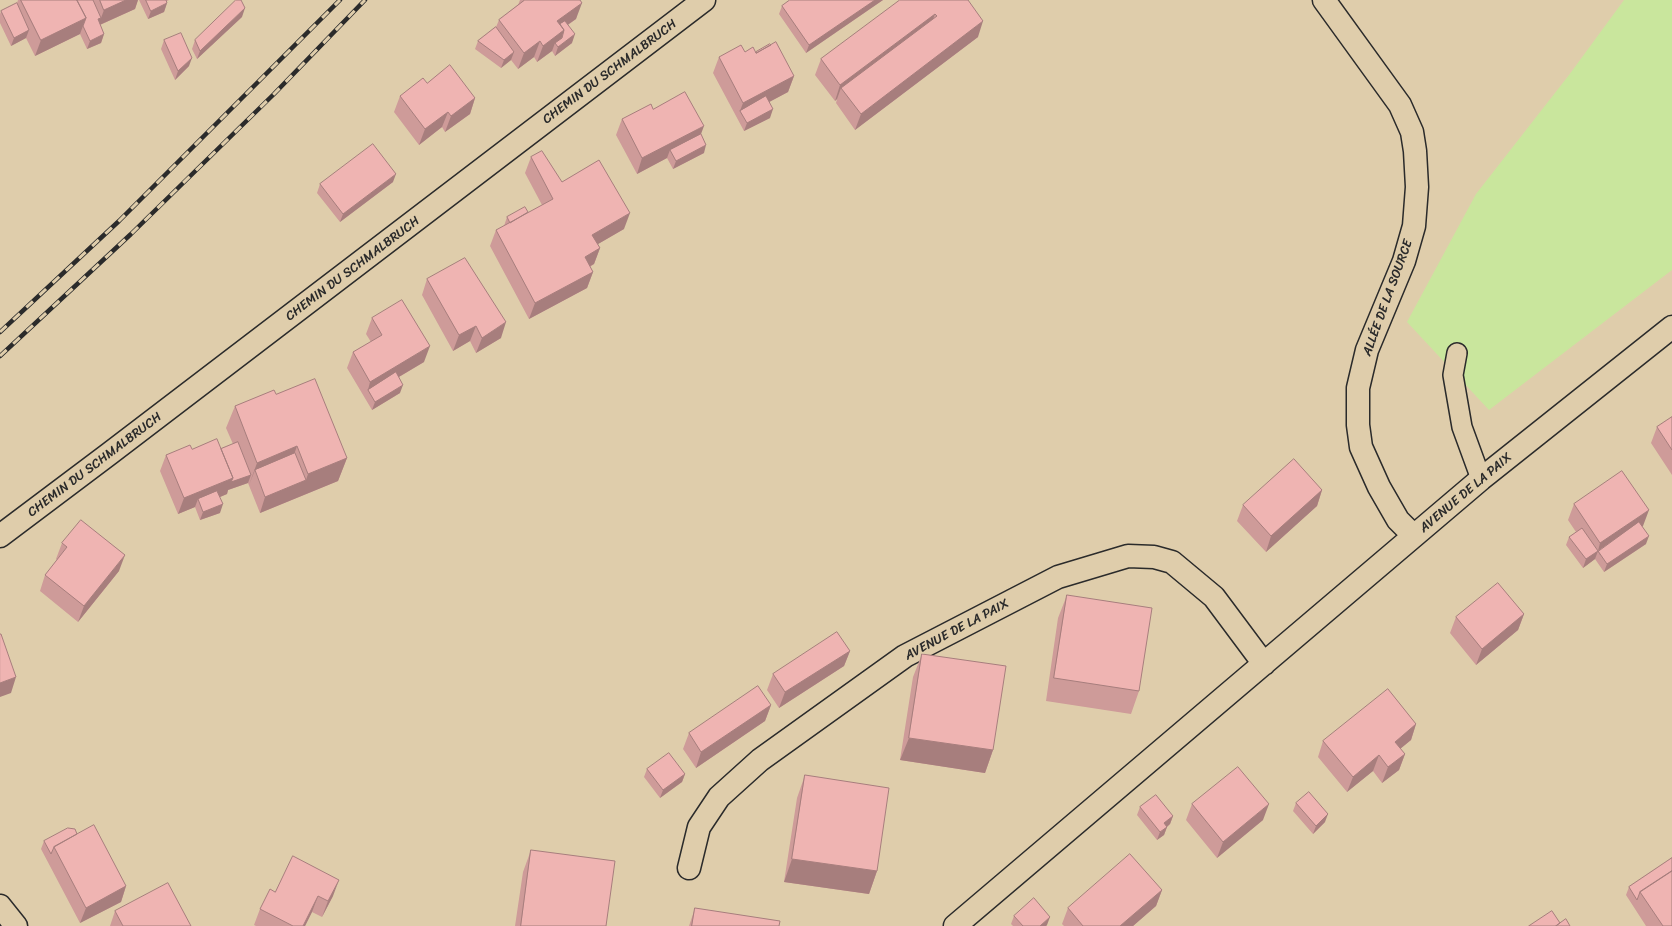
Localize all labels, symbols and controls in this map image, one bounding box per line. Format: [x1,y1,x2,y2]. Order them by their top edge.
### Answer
street label: CHEMIN DU SCHMALBRUCH [540,16,680,128]
street label: CHEMIN DU SCHMALBRUCH [283,213,423,325]
street label: ALLÉE DE LA SOURCE [1360,238,1416,358]
street label: CHEMIN DU SCHMALBRUCH [25,409,165,521]
street label: AVENUE DE LA PAIX [1417,450,1515,536]
street label: AVENUE DE LA PAIX [902,596,1012,664]

